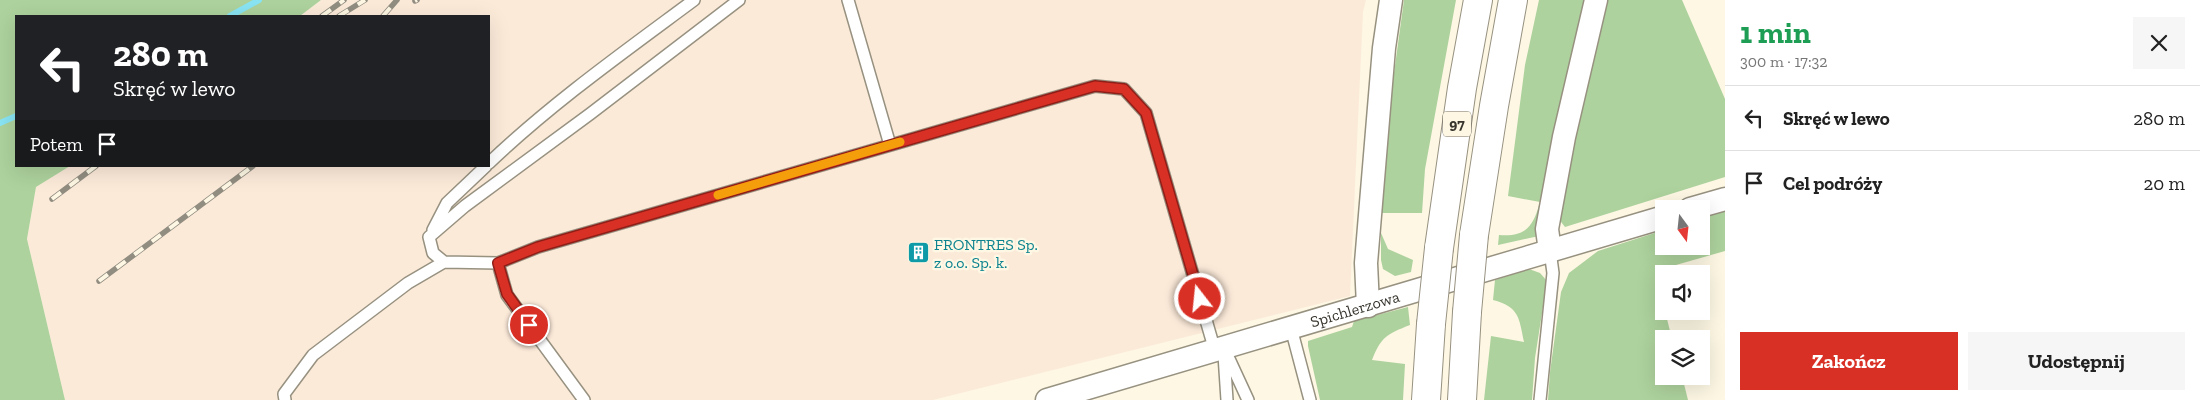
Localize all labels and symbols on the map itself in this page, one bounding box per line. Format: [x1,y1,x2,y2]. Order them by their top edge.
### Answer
road number: 97 [1443,112,1471,136]
north arrow [1655,200,1710,255]
place label: FRONTRES Sp. z o.o. Sp. k. [934,235,1038,272]
building icon: FRONTRES Sp. z o.o. Sp. k. [906,241,930,265]
position arrow [1173,272,1225,324]
street label: Spichlerzowa [1308,287,1402,331]
pin [508,304,550,346]

